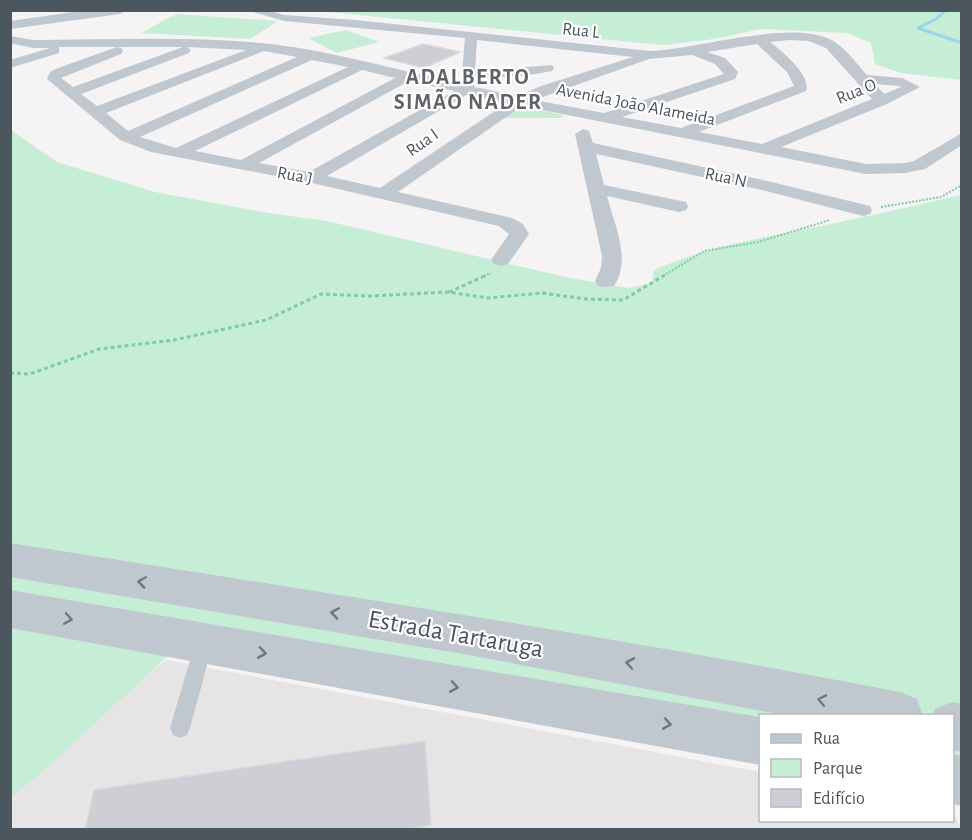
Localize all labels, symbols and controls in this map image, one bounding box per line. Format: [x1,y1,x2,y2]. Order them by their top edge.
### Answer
street label: Rua L [561,20,601,42]
district label: ADALBERTO SIMÃO NADER [394,66,542,113]
street label: Rua O [834,76,879,108]
street label: Avenida João Alameida [555,81,717,129]
street label: Rua I [403,125,442,160]
street label: Rua J [276,164,314,188]
street label: Rua N [703,165,748,191]
one-way arrow [138,576,147,588]
street label: Estrada Tartaruga [366,606,546,662]
one-way arrow [330,607,340,620]
one-way arrow [63,613,73,625]
one-way arrow [257,646,267,659]
one-way arrow [626,658,635,670]
one-way arrow [449,680,459,693]
one-way arrow [817,694,827,707]
legend [759,714,954,822]
one-way arrow [661,717,671,730]
text: Rua [813,730,840,748]
text: Parque [813,760,862,778]
text: Edifício [813,790,865,808]

